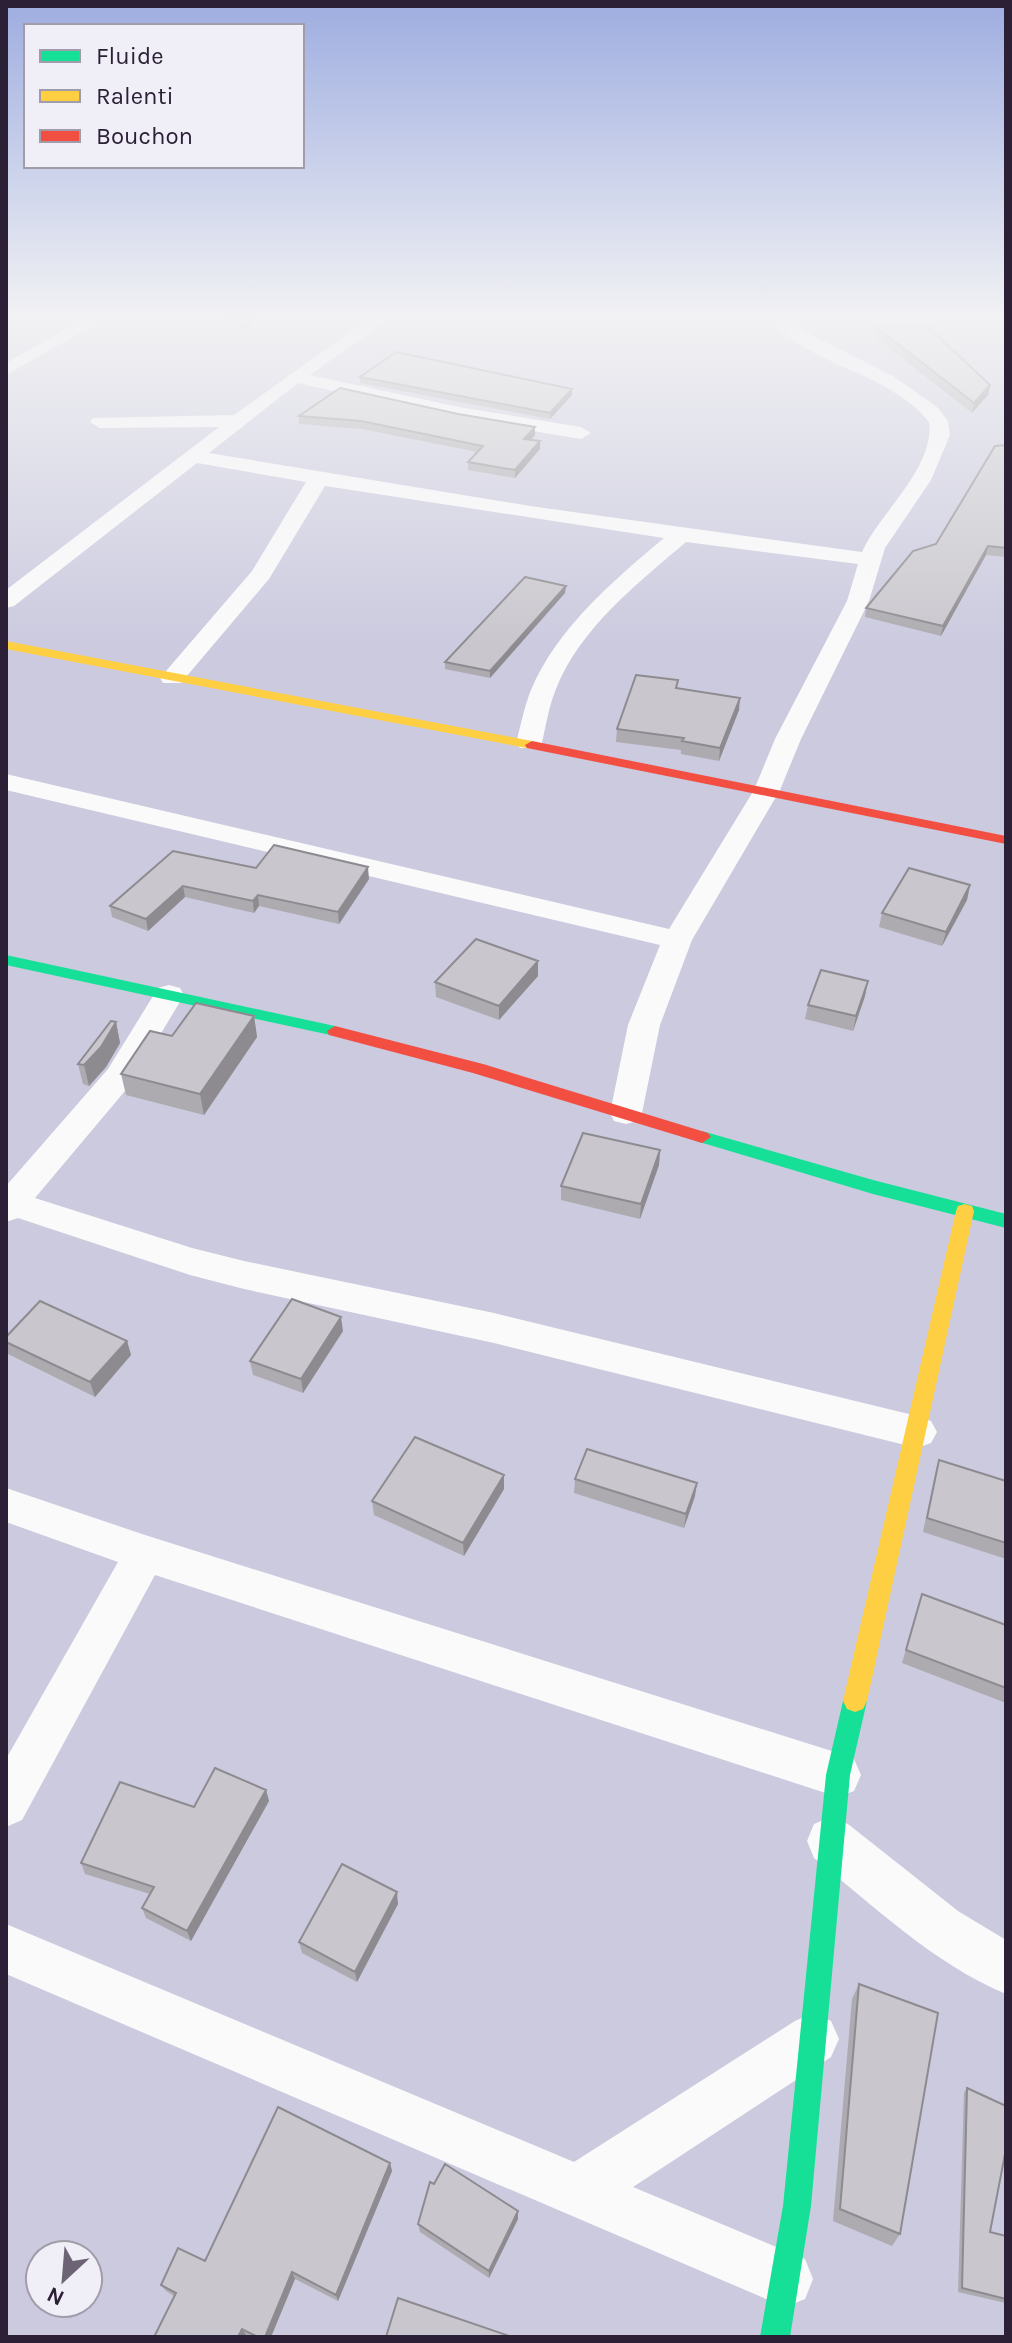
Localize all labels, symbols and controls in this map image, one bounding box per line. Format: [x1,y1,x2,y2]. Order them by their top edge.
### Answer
legend [24,24,304,168]
text: Fluide [96,42,164,70]
text: Ralenti [96,82,174,110]
text: Bouchon [96,122,193,150]
north arrow [24,2239,104,2319]
text: N [43,2281,68,2311]

